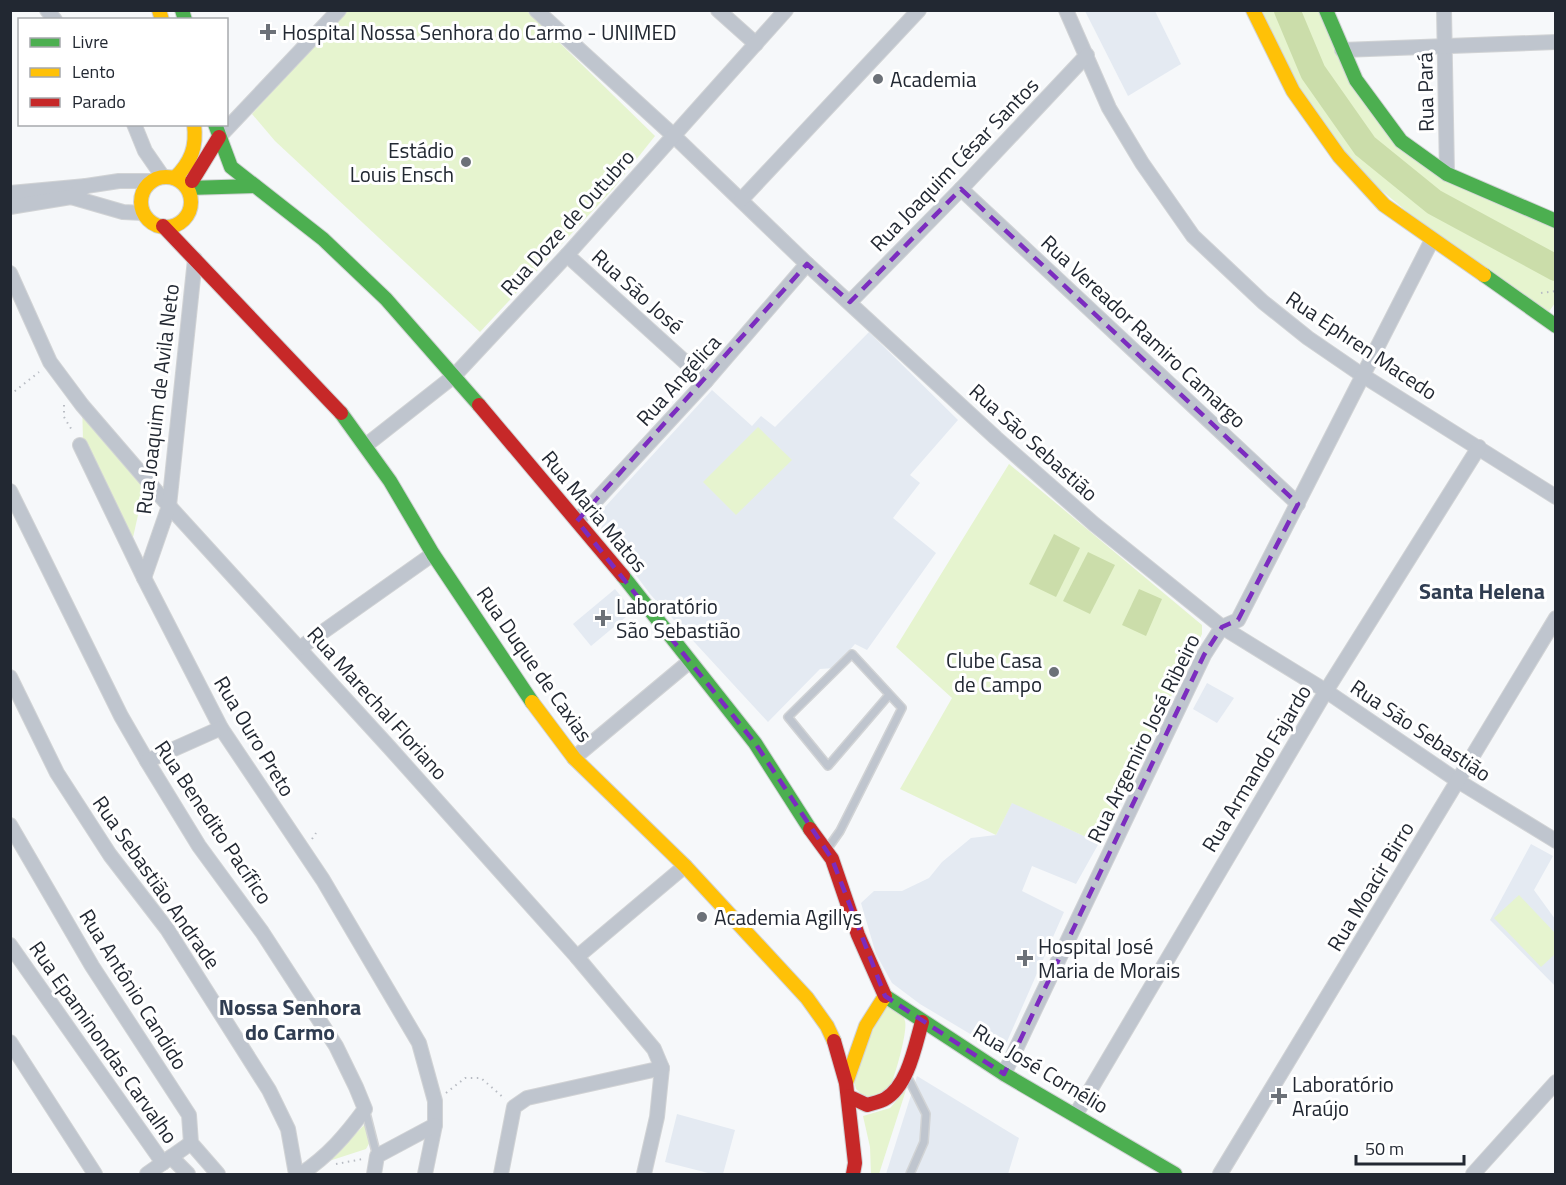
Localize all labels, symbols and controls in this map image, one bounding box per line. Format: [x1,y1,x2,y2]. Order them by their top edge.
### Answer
place label: Hospital Nossa Senhora do Carmo - UNIMED [282,16,677,48]
legend [18,18,228,126]
marker: Hospital Nossa Senhora do Carmo - UNIMED [259,23,277,41]
text: Livre [72,28,108,55]
street label: Rua Pará [1408,51,1442,132]
text: Lento [72,58,115,85]
place label: Academia [890,63,977,95]
street label: Rua Joaquim César Santos [862,70,1046,258]
marker: Academia [871,72,885,86]
text: Parado [72,88,126,115]
place label: Estádio Louis Ensch [350,134,454,190]
street label: Rua Doze de Outubro [492,142,642,302]
marker: Estádio Louis Ensch [459,155,473,169]
street label: Rua Vereador Ramiro Camargo [1034,227,1254,435]
street label: Rua São José [585,241,691,341]
street label: Rua Joaquim de Avila Neto [127,282,187,516]
street label: Rua Ephren Macedo [1280,282,1444,408]
street label: Rua Angélica [628,327,728,433]
street label: Rua São Sebastião [962,375,1106,509]
street label: Rua Maria Matos [534,443,656,579]
district label: Santa Helena [1419,574,1545,608]
street label: Rua Duque de Caxias [469,579,601,749]
place label: Laboratório São Sebastião [616,590,741,646]
marker: Laboratório São Sebastião [594,609,612,627]
street label: Rua Marechal Floriano [300,619,456,787]
street label: Rua Argemiro José Ribeiro [1078,628,1208,848]
place label: Clube Casa de Campo [946,644,1042,700]
marker: Clube Casa de Campo [1047,665,1061,679]
street label: Rua Ouro Preto [206,670,304,802]
street label: Rua São Sebastião [1344,671,1498,789]
street label: Rua Armando Fajardo [1193,678,1319,858]
street label: Rua Benedito Pacífico [147,734,281,910]
street label: Rua Sebastião Andrade [85,789,229,975]
street label: Rua Moacir Birro [1318,815,1422,957]
place label: Academia Agillys [714,901,862,933]
street label: Rua Antônio Candido [72,902,196,1076]
marker: Academia Agillys [695,910,709,924]
place label: Hospital José Maria de Morais [1038,930,1180,986]
street label: Rua Epaminondas Carvalho [22,934,186,1150]
marker: Hospital José Maria de Morais [1016,949,1034,967]
district label: Nossa Senhora do Carmo [219,990,361,1049]
street label: Rua José Cornélio [967,1015,1115,1121]
place label: Laboratório Araújo [1292,1068,1394,1124]
marker: Laboratório Araújo [1270,1087,1288,1105]
scale bar [1356,1128,1464,1166]
text: 50 m [1365,1135,1404,1162]

